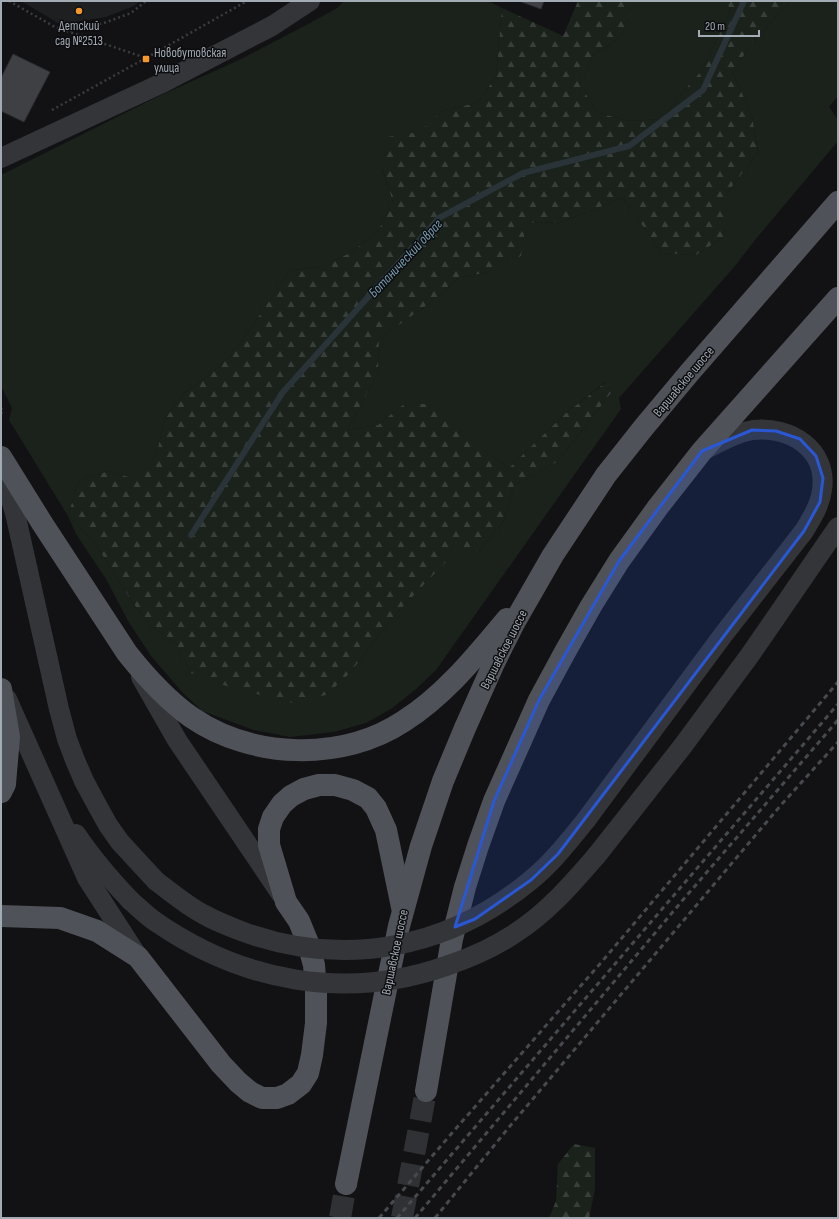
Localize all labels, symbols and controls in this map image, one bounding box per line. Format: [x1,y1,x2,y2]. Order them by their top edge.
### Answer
marker: Детский сад №2513 [74,6,84,16]
scale bar [699,12,759,38]
place label: Детский сад №2513 [55,18,103,49]
text: 20 m [705,19,725,34]
place label: Новобутовская улица [154,45,226,76]
marker: Новобутовская улица [141,54,151,64]
water label: Ботанический овраг [365,216,446,301]
street label: Варшавское шоссе [650,343,718,420]
street label: Варшавское шоссе [477,607,531,692]
street label: Варшавское шоссе [378,908,412,996]

